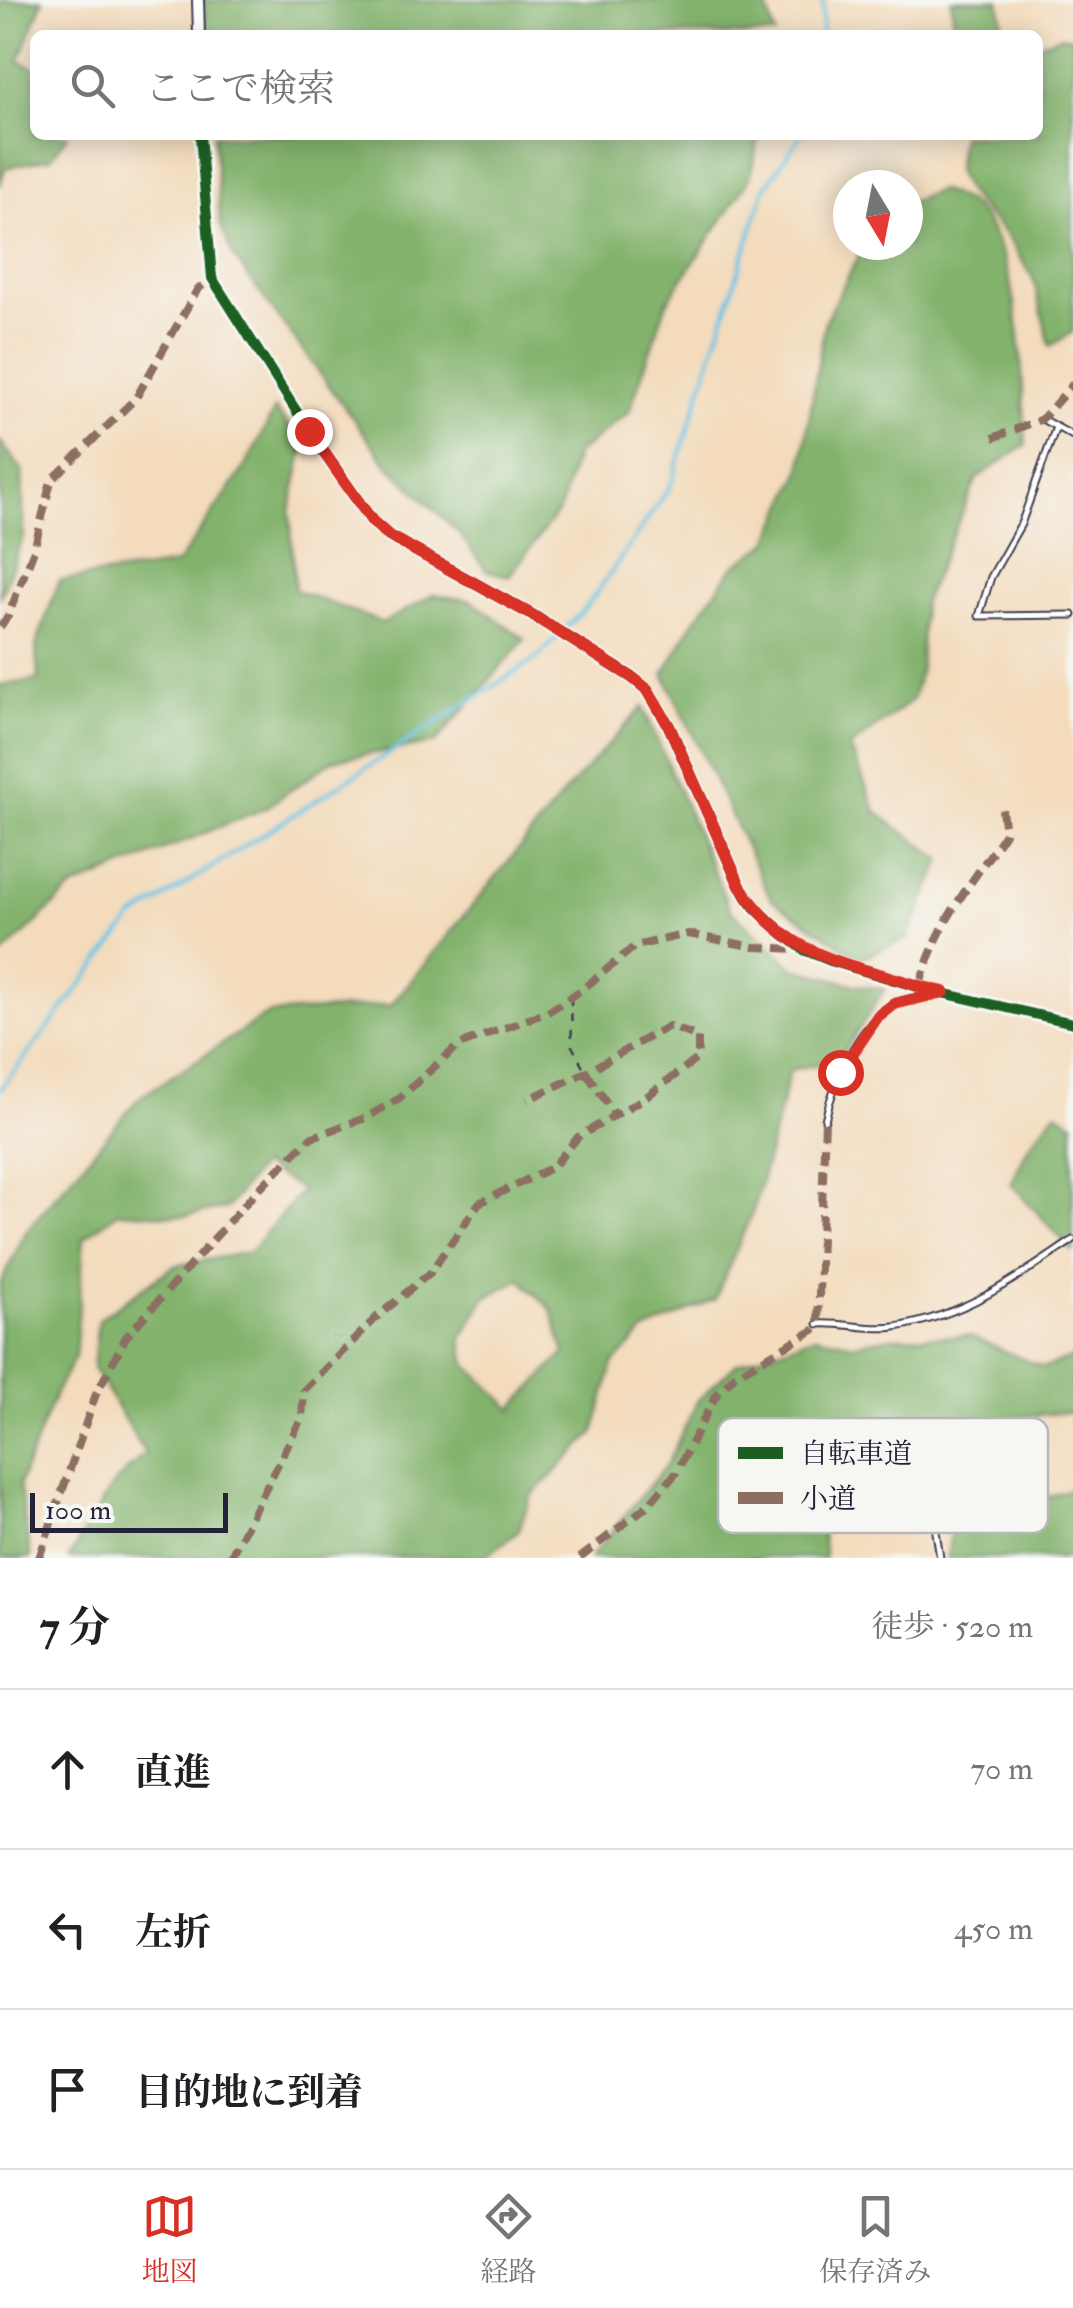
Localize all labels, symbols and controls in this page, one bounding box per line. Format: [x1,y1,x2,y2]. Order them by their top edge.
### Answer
search box [30,30,1043,140]
icon: search [65,58,120,113]
text: ここで検索 [145,65,335,113]
north arrow [833,170,923,260]
route end [287,409,333,455]
route start [818,1050,864,1096]
legend [718,1418,1048,1533]
text: 自転車道 [800,1437,912,1472]
text: 小道 [800,1482,856,1517]
scale bar [30,1488,228,1532]
text: 100 m [45,1493,111,1528]
text: 7 分 [40,1602,110,1654]
text: 徒歩 · 520 m [871,1607,1033,1647]
icon: ahead [40,1742,95,1797]
text: 直進 [135,1749,211,1797]
text: 70 m [970,1749,1033,1789]
icon: left [40,1902,95,1957]
text: 左折 [135,1909,211,1957]
text: 450 m [954,1909,1033,1949]
icon: arrive [40,2062,95,2117]
text: 目的地に到着 [135,2069,363,2117]
tab: 地図 [141,2189,198,2290]
tab: 経路 [480,2189,537,2290]
tab: 保存済み [819,2189,932,2290]

